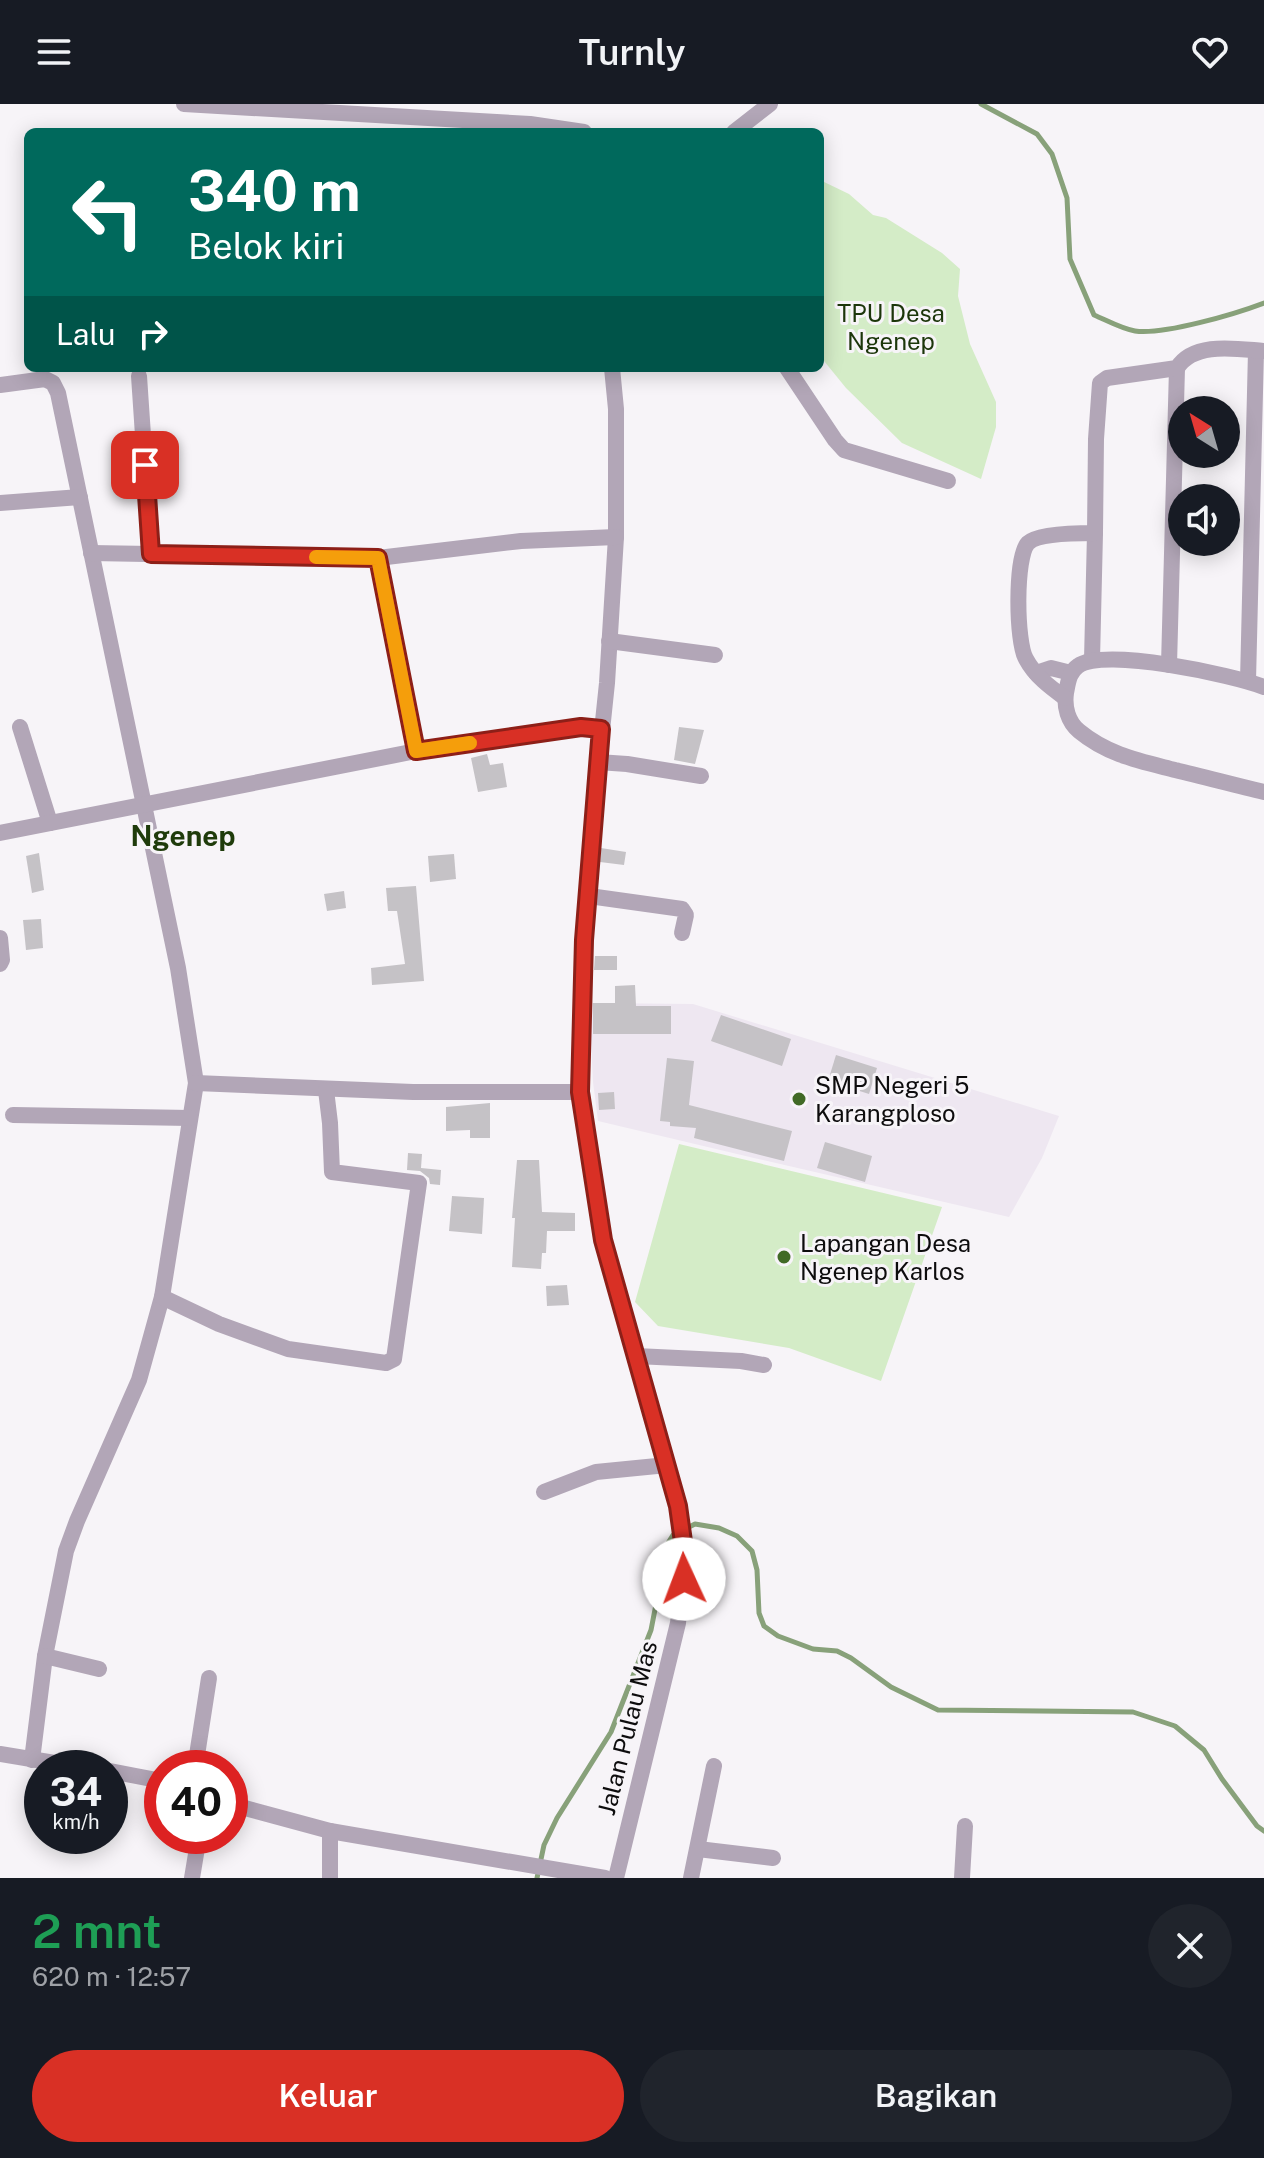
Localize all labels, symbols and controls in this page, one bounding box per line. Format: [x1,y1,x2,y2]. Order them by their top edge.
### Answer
icon: menu [32,30,76,74]
icon: heart [1188,30,1232,74]
text: Turnly [578,31,686,73]
text: 340 m [188,158,361,224]
icon: left [56,160,160,264]
text: Belok kiri [188,225,344,267]
park label: TPU Desa Ngenep [837,299,945,355]
icon: right [131,312,175,356]
text: Lalu [56,316,115,352]
north arrow [1168,396,1240,468]
map controls [1168,396,1240,556]
pin [111,431,179,499]
icon: arrive [123,443,167,487]
button: sound [1168,484,1240,556]
district label: Ngenep [131,819,235,852]
place label: SMP Negeri 5 Karangploso [815,1071,969,1127]
marker: SMP Negeri 5 Karangploso [790,1090,808,1108]
place label: Lapangan Desa Ngenep Karlos [800,1229,971,1285]
marker: Lapangan Desa Ngenep Karlos [775,1248,793,1266]
position arrow [642,1537,726,1621]
street label: Jalan Pulau Mas [592,1638,662,1818]
speed limit sign: 40 [144,1750,248,1854]
text: 34 [50,1768,102,1815]
text: km/h [52,1810,100,1834]
text: 2 mnt [32,1902,162,1959]
button: close [1148,1904,1232,1988]
text: 620 m · 12:57 [32,1961,191,1992]
button: Keluar [32,2050,624,2142]
button: Bagikan [640,2050,1232,2142]

